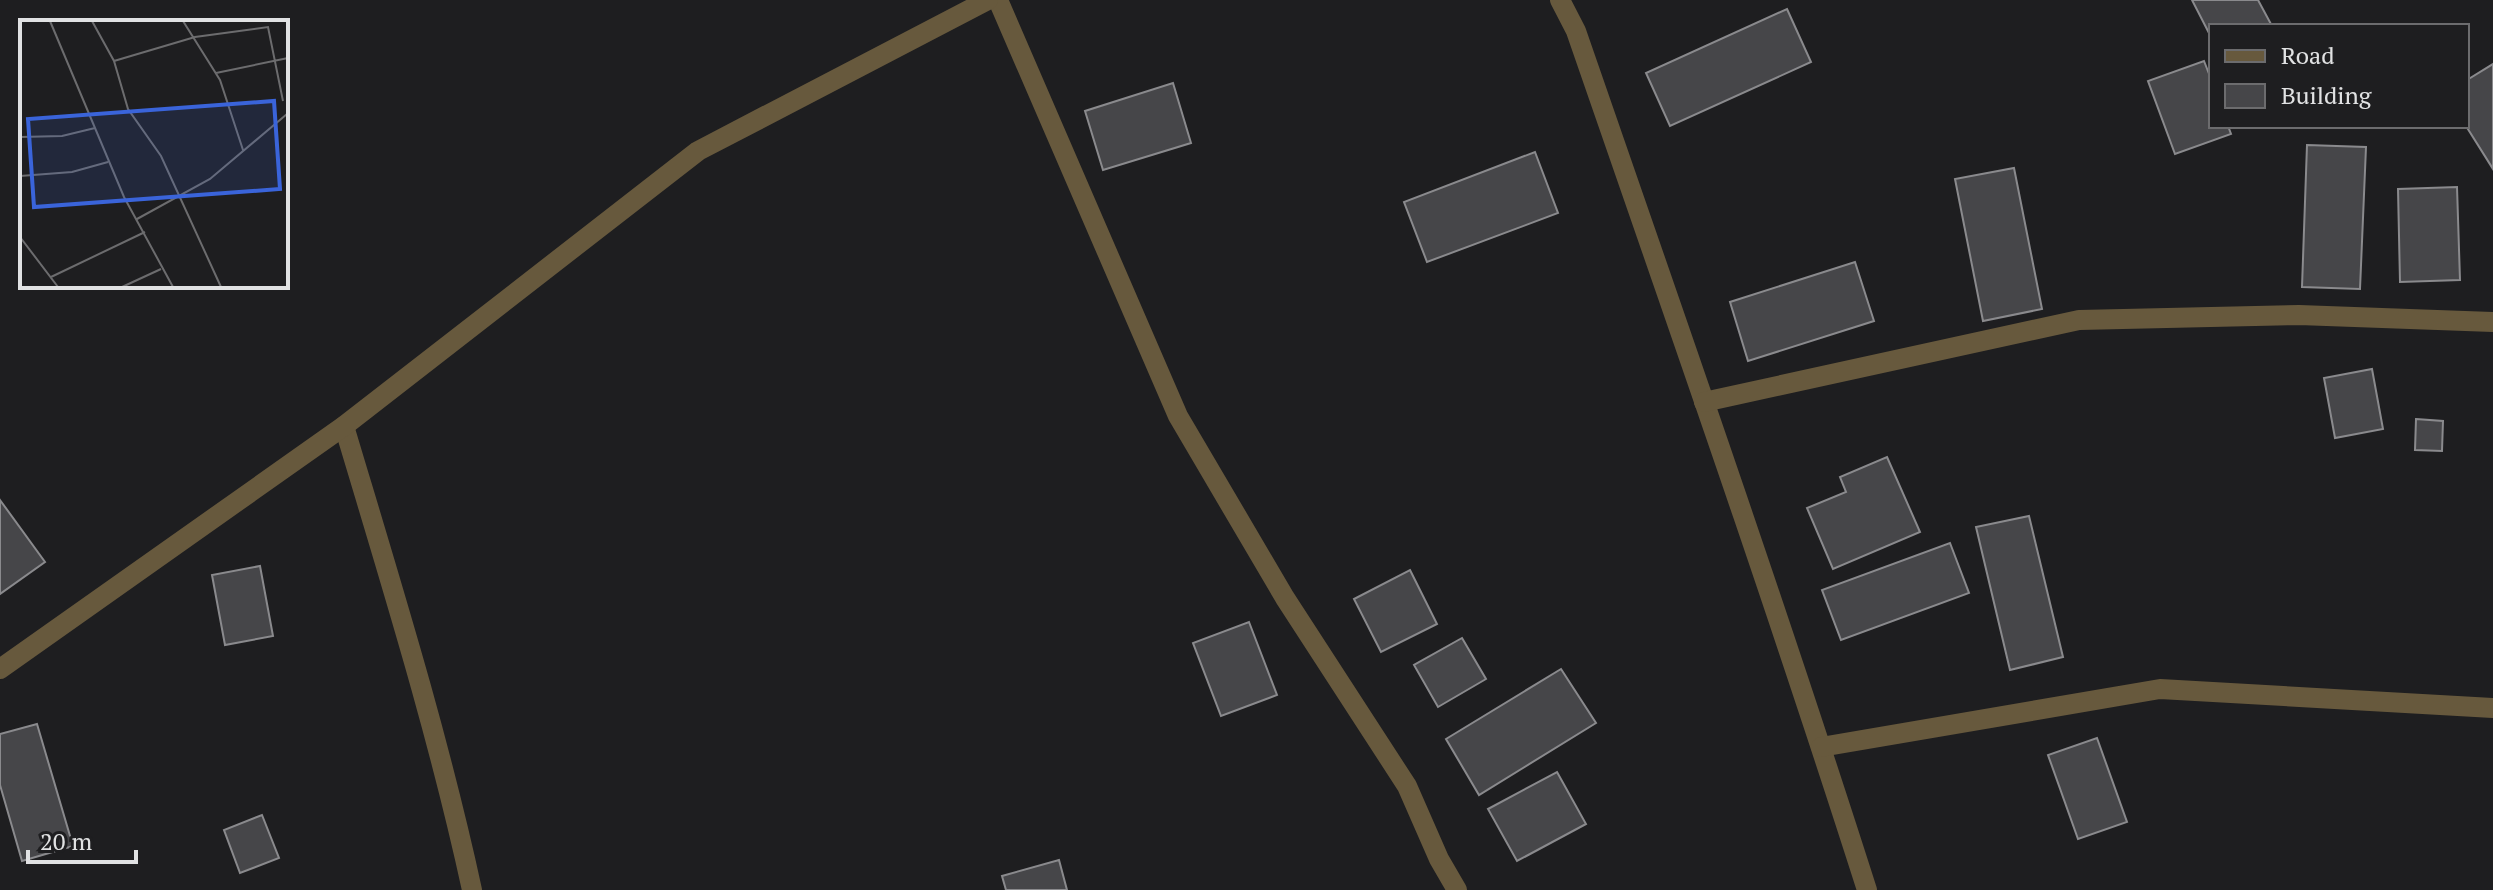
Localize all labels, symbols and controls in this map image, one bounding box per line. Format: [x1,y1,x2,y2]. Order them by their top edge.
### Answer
inset map [20,20,288,288]
legend [2209,24,2469,128]
text: Road [2281,39,2335,71]
text: Building [2281,79,2372,111]
scale bar [28,814,136,864]
text: 20 m [40,825,92,857]

